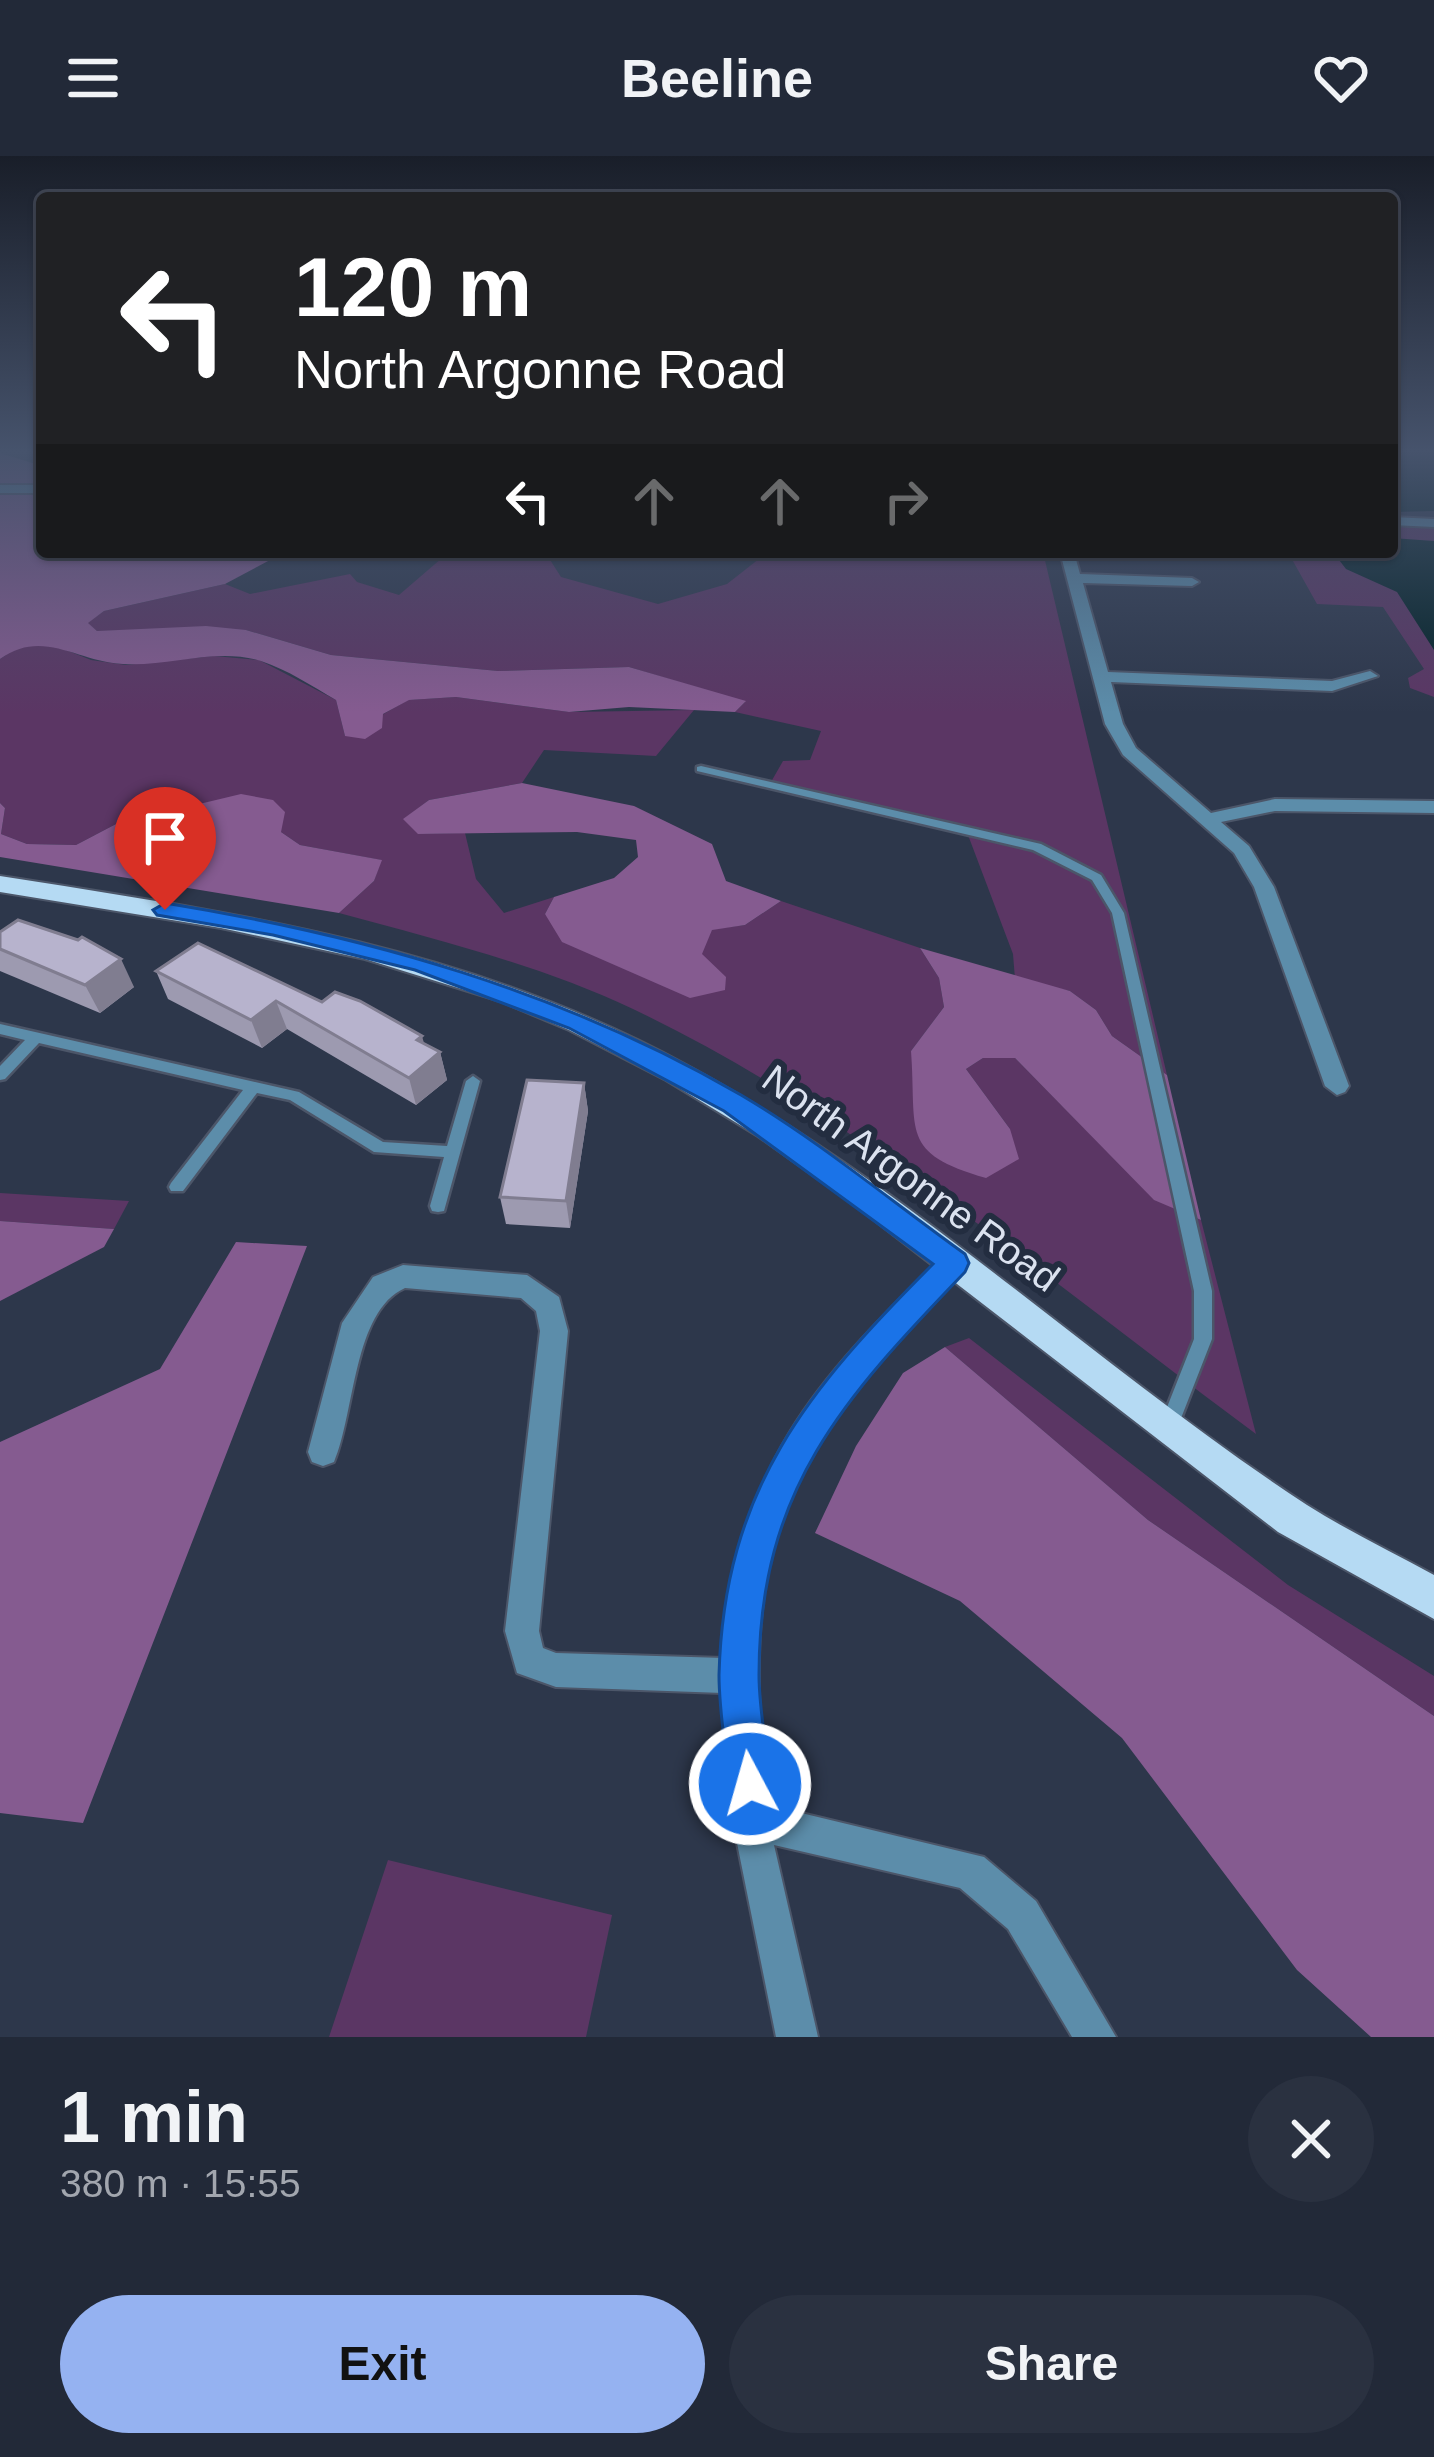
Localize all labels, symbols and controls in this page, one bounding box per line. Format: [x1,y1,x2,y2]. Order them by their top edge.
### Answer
icon: menu [60,45,126,111]
icon: heart [1308,45,1374,111]
text: Beeline [621,48,813,108]
icon: left [96,240,252,396]
text: 120 m [294,240,532,334]
text: North Argonne Road [294,339,786,399]
icon: left [495,468,561,534]
icon: ahead [621,468,687,534]
icon: ahead [747,468,813,534]
icon: right [873,468,939,534]
pin [114,787,216,910]
icon: arrive [132,805,198,871]
street label: North Argonne Road [755,1056,1067,1300]
position arrow [687,1721,813,1847]
button: close [1248,2076,1374,2202]
text: 1 min [60,2077,248,2157]
text: 380 m · 15:55 [60,2162,301,2205]
button: Exit [60,2295,705,2433]
button: Share [729,2295,1374,2433]

